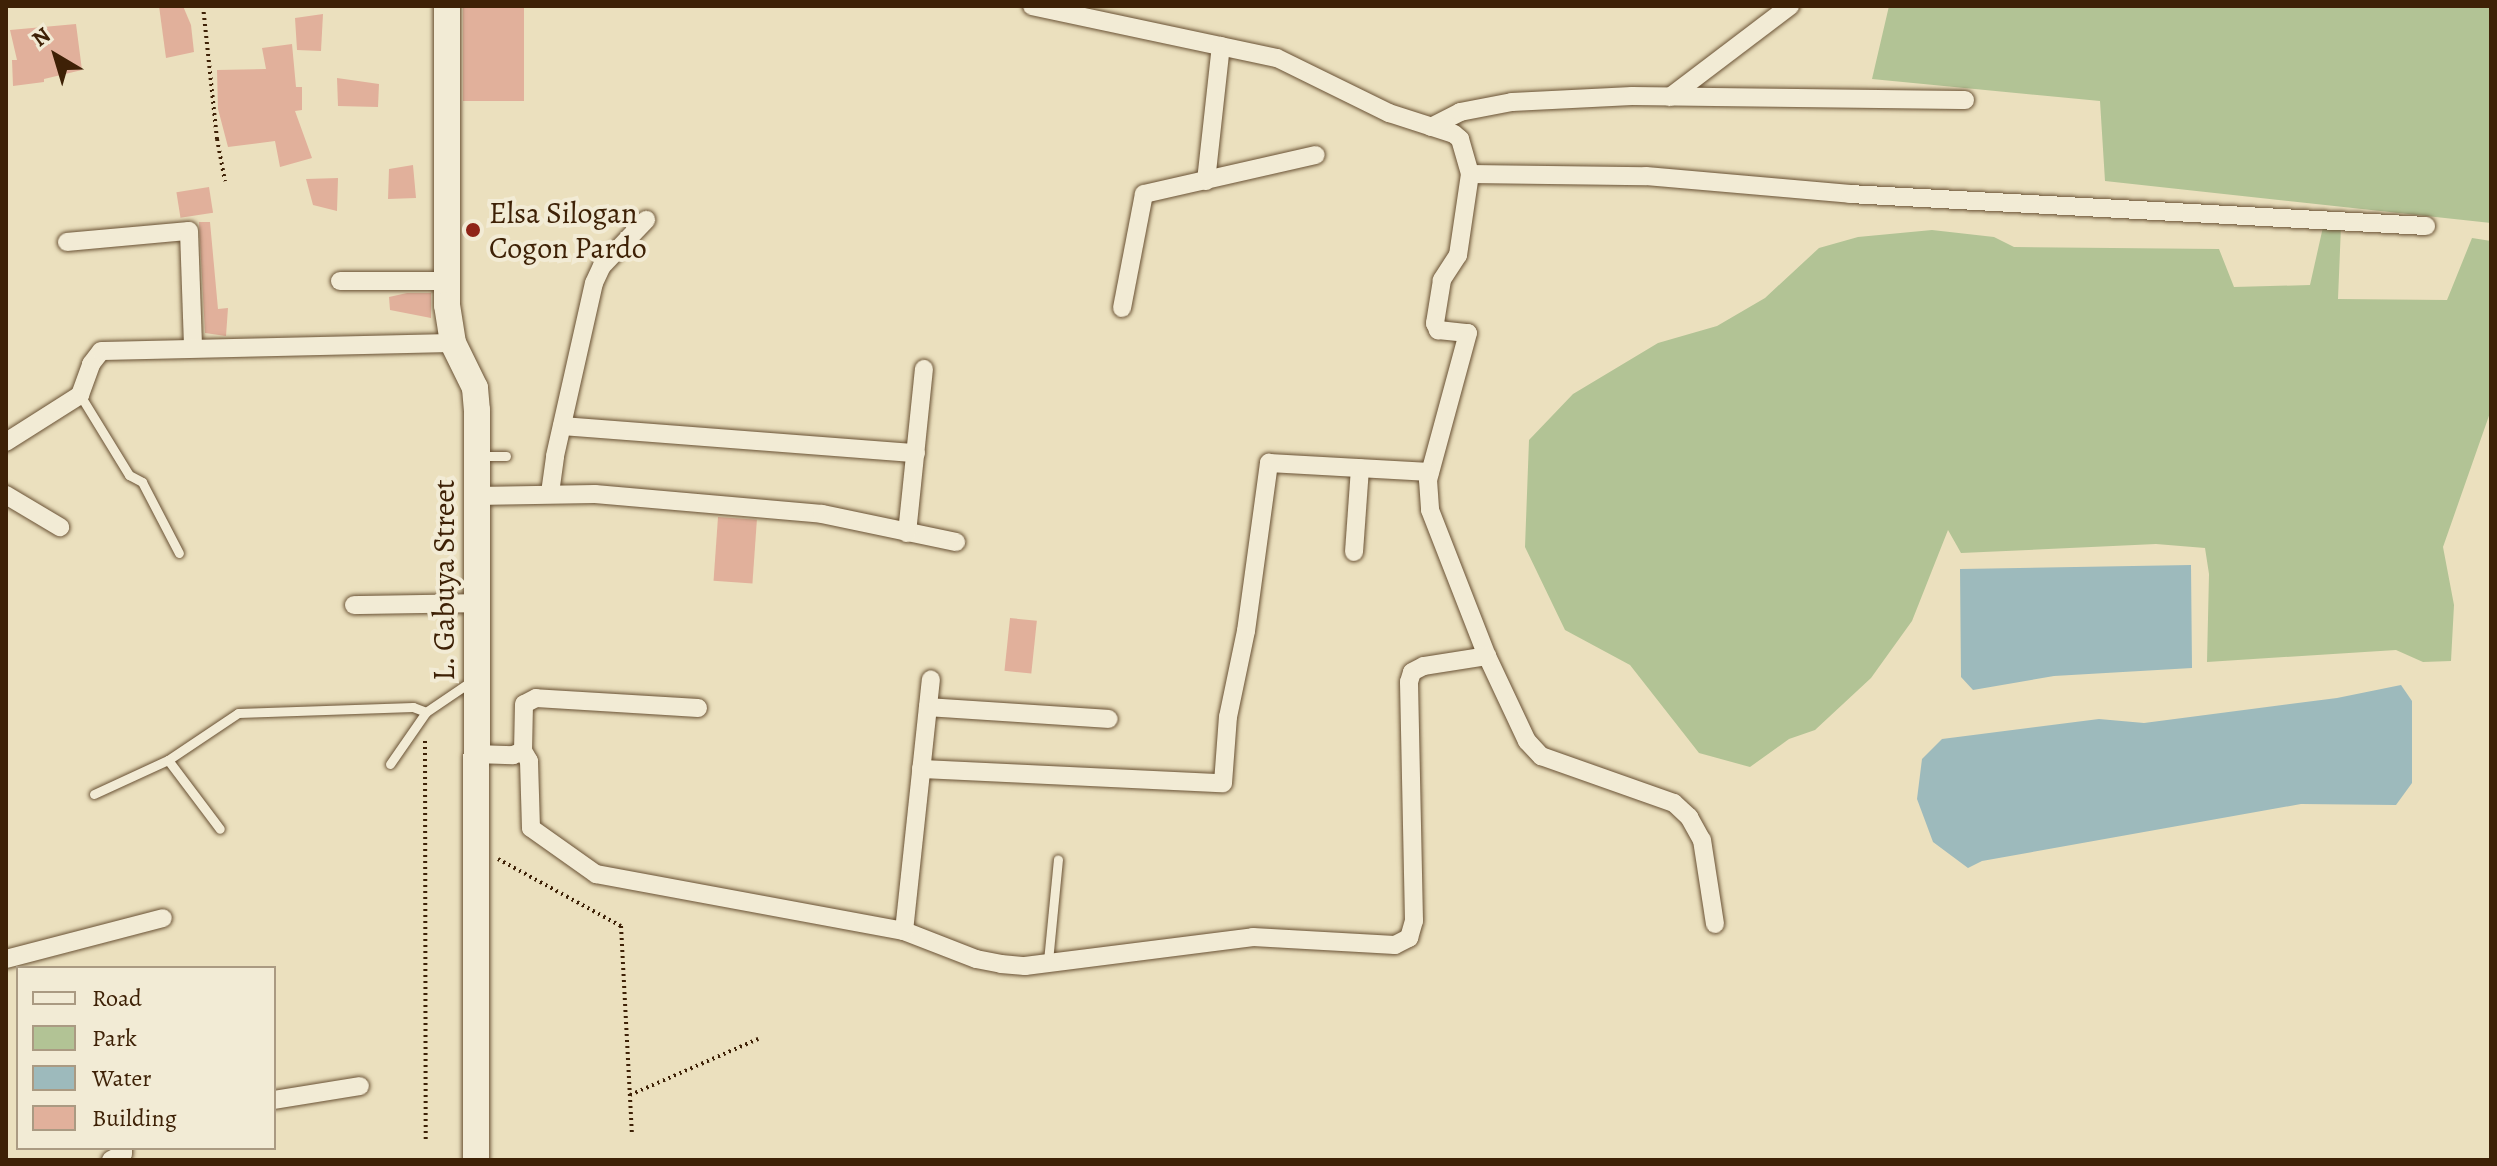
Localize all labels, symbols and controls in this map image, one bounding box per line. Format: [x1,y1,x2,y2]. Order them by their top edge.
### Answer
north arrow [16,16,96,96]
text: N [26,20,57,54]
place label: Elsa Silogan Cogon Pardo [489,195,647,266]
marker: Elsa Silogan Cogon Pardo [464,221,482,239]
street label: L. Gabuya Street [426,479,462,681]
legend [16,966,276,1150]
text: Road [92,982,142,1014]
text: Park [92,1022,137,1054]
text: Water [92,1062,152,1094]
text: Building [92,1102,177,1134]

